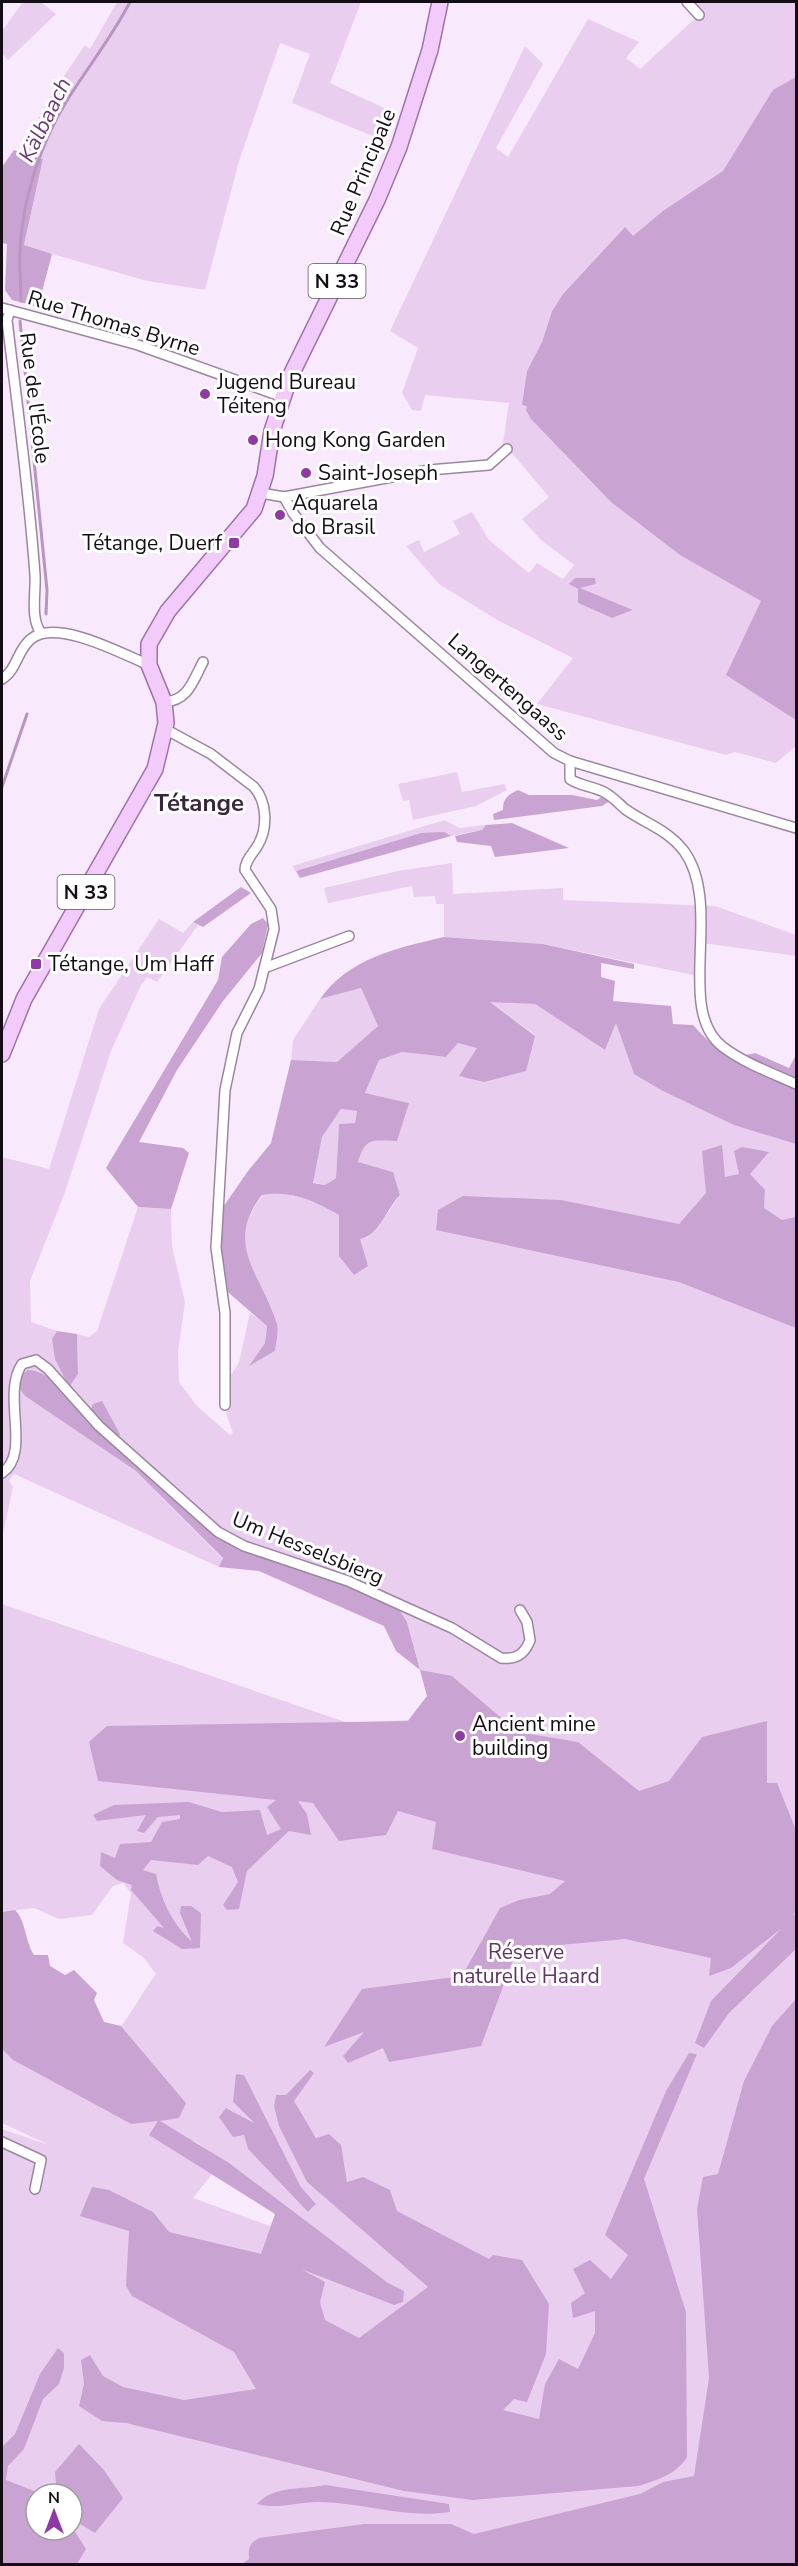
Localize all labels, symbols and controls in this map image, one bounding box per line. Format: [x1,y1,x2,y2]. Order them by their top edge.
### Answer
water label: Kälbaach [12,73,78,167]
street label: Rue Principale [324,104,402,240]
road number: N 33 [308,264,366,298]
street label: Rue Thomas Byrne [24,283,204,363]
street label: Rue de l'École [13,331,57,465]
place label: Jugend Bureau Téiteng [216,368,356,420]
marker: Jugend Bureau Téiteng [198,387,212,401]
place label: Hong Kong Garden [265,426,446,454]
marker: Hong Kong Garden [246,433,260,447]
place label: Saint-Joseph [318,459,438,487]
marker: Saint-Joseph [299,466,313,480]
place label: Aquarela do Brasil [292,489,378,541]
marker: Aquarela do Brasil [273,508,287,522]
place label: Tétange, Duerf [82,529,223,557]
marker: Tétange, Duerf [227,536,241,550]
street label: Langertengaass [442,627,574,747]
district label: Tétange [154,787,244,819]
road number: N 33 [58,875,115,909]
place label: Tétange, Um Haff [48,950,215,978]
marker: Tétange, Um Haff [29,957,43,971]
street label: Um Hesselsbierg [228,1505,388,1591]
place label: Ancient mine building [472,1710,596,1762]
marker: Ancient mine building [453,1729,467,1743]
park label: Réserve naturelle Haard [452,1938,600,1990]
north arrow [24,2482,84,2542]
text: N [48,2487,60,2509]

